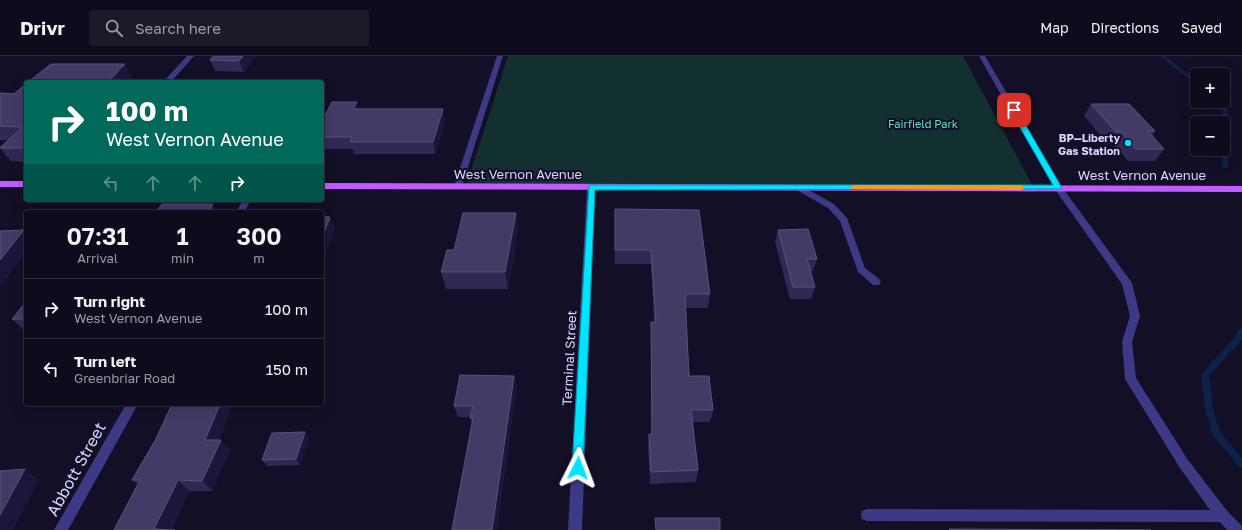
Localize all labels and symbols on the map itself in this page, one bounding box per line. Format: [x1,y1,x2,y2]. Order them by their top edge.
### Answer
pin [997,93,1031,127]
park label: Fairfield Park [888,117,958,130]
place label: BP—Liberty Gas Station [1058,131,1120,157]
marker: BP—Liberty Gas Station [1123,138,1133,148]
street label: West Vernon Avenue [454,166,582,182]
street label: West Vernon Avenue [1078,167,1206,183]
street label: Terminal Street [559,310,579,406]
street label: Abbott Street [42,419,110,519]
position arrow [557,447,599,489]

